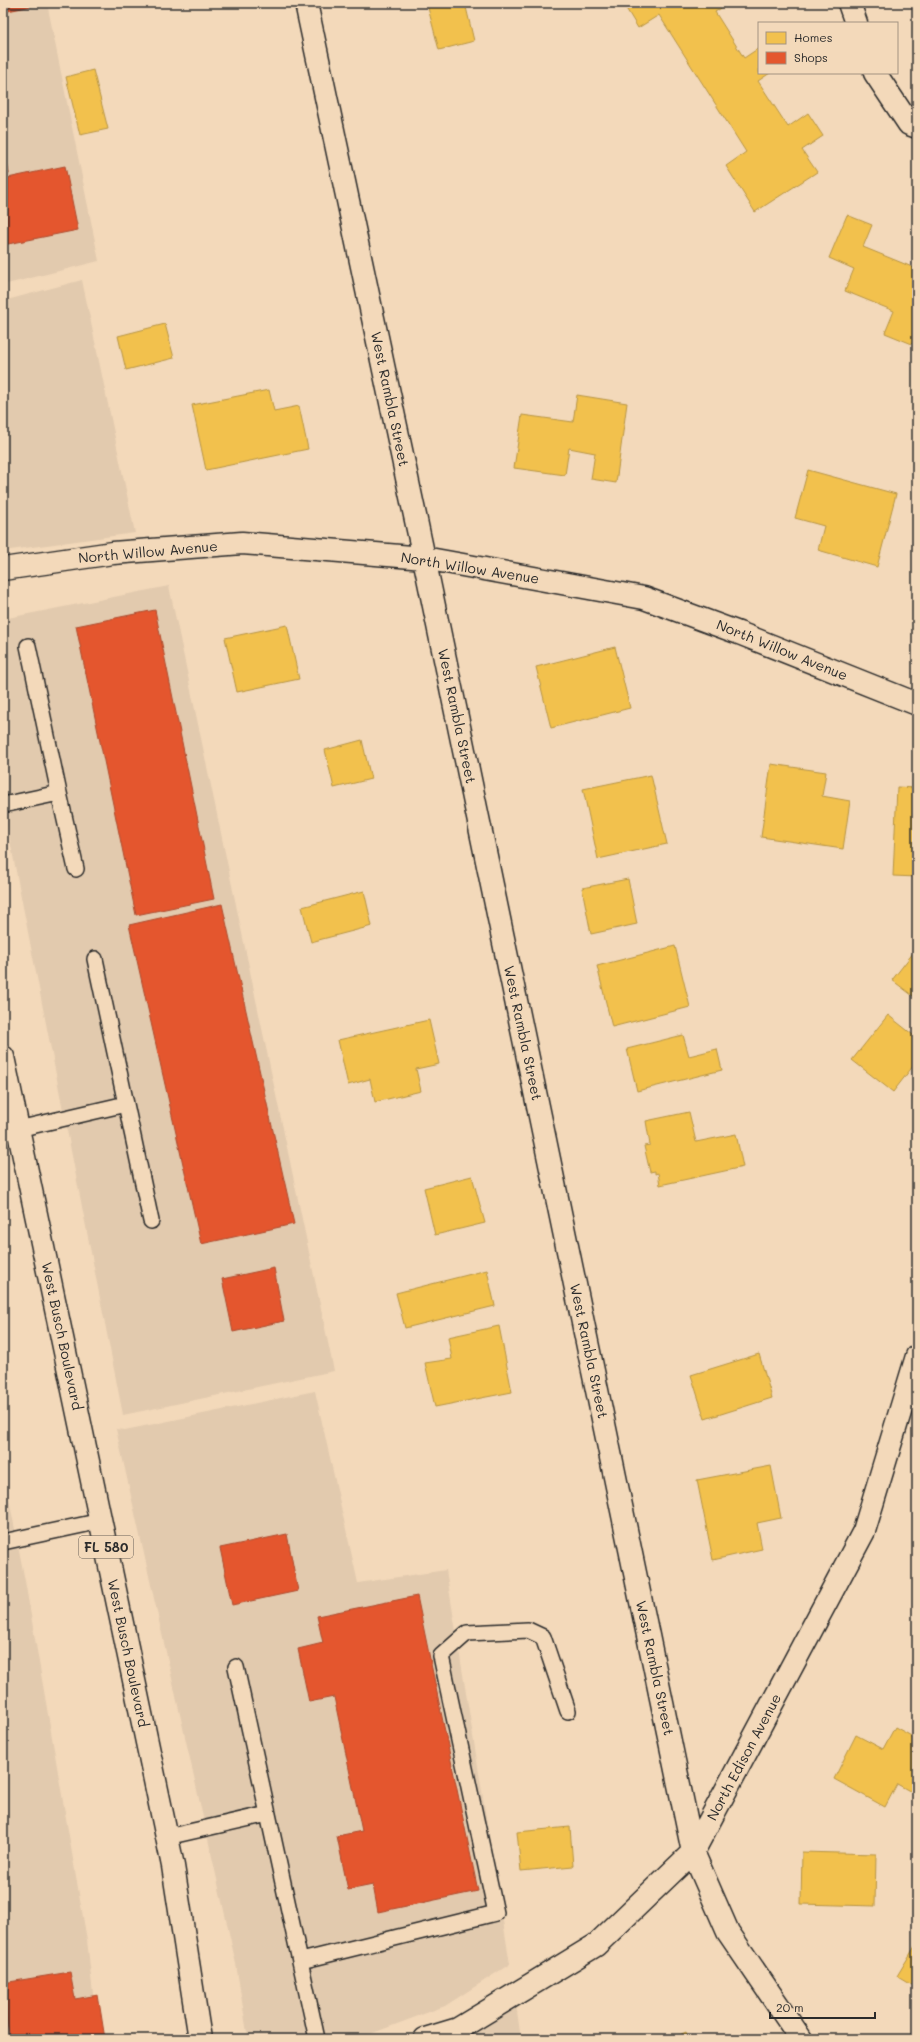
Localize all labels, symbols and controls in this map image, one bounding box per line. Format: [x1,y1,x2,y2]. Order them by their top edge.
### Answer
legend [758,22,898,74]
text: Homes [794,29,833,45]
text: Shops [794,49,828,65]
street label: West Rambla Street [367,330,414,468]
street label: North Willow Avenue [77,536,218,567]
street label: North Willow Avenue [400,547,541,588]
street label: North Willow Avenue [714,615,851,685]
street label: West Rambla Street [434,647,481,785]
street label: West Rambla Street [500,964,547,1102]
street label: West Busch Boulevard [37,1260,88,1412]
street label: West Rambla Street [566,1282,613,1420]
road number: FL 580 [79,1536,133,1558]
street label: West Busch Boulevard [103,1577,154,1729]
street label: West Rambla Street [632,1599,679,1737]
street label: North Edison Avenue [702,1690,785,1824]
scale bar [770,1994,875,2020]
text: 20 m [776,1999,804,2015]

